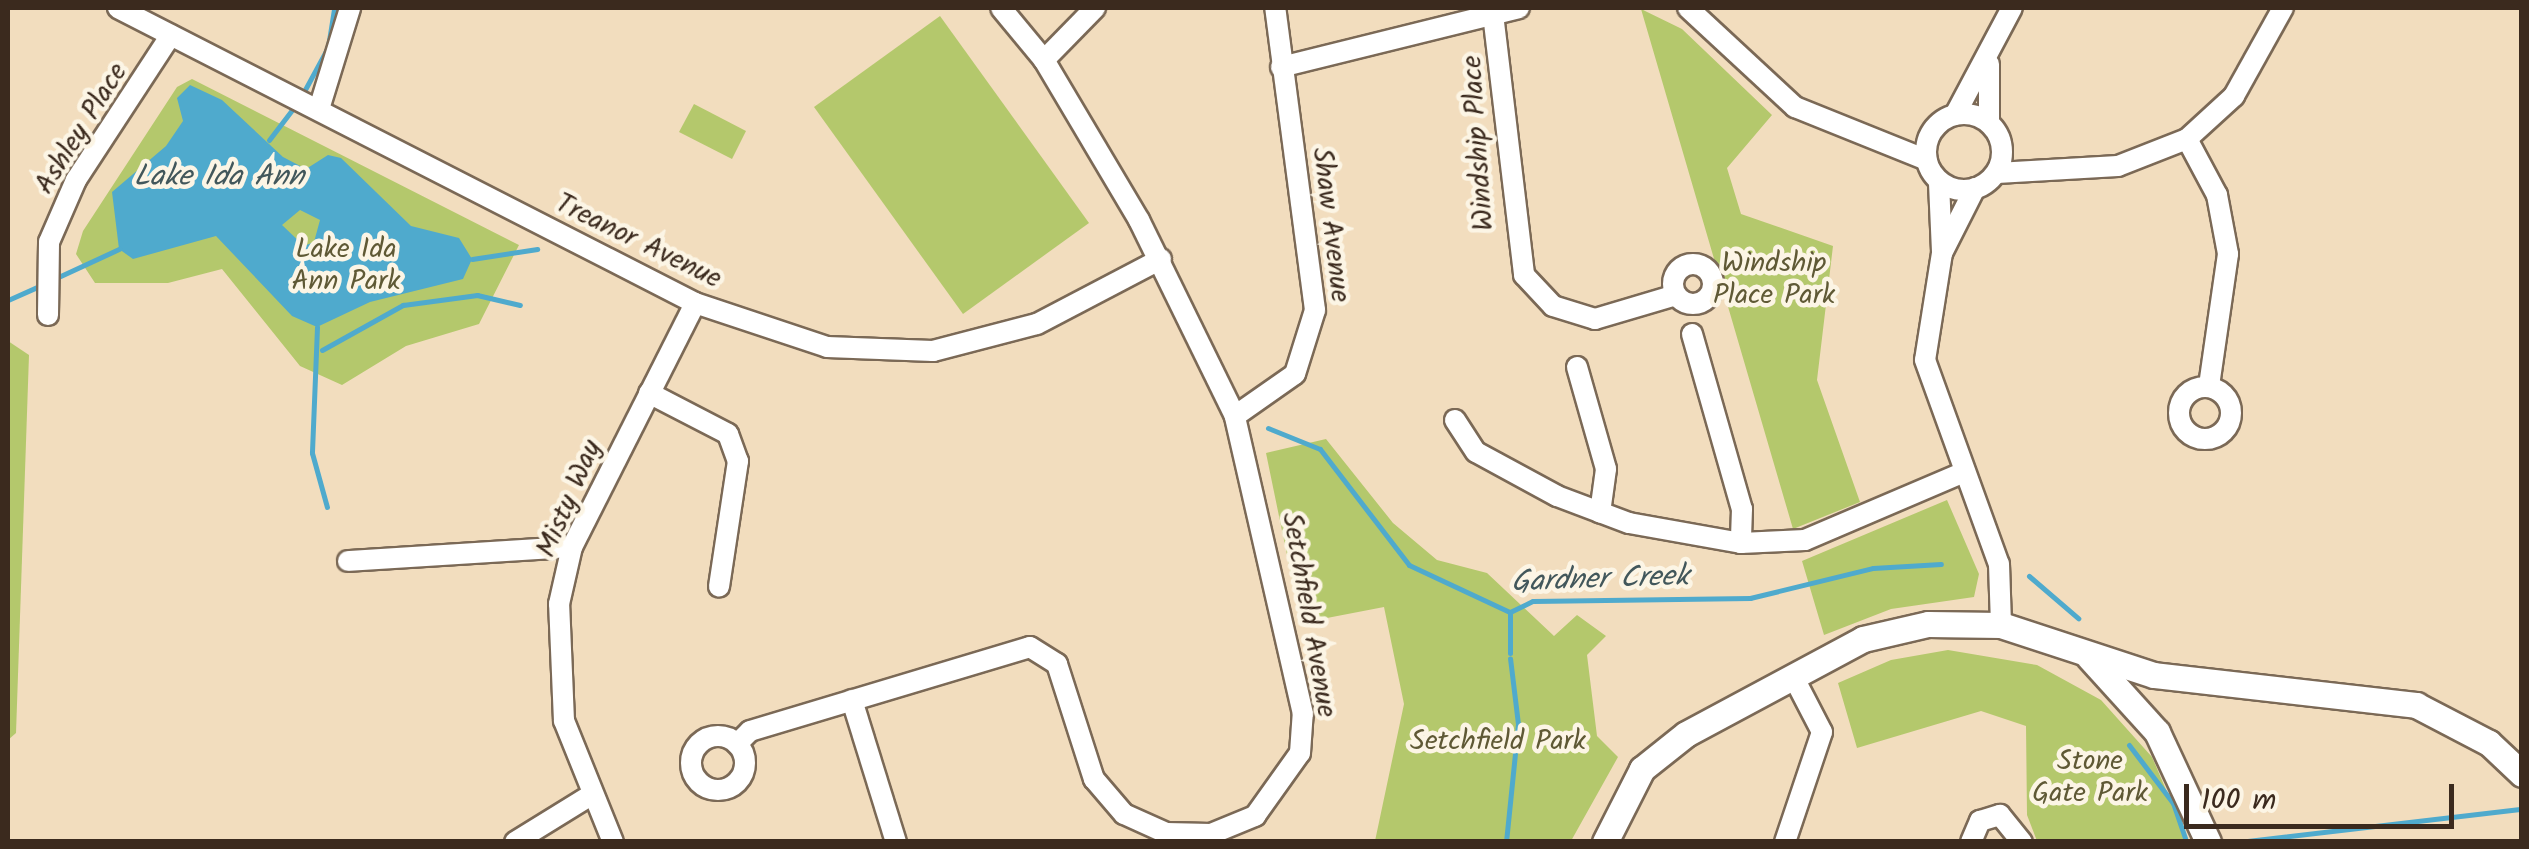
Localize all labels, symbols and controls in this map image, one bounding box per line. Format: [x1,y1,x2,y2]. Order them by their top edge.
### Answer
street label: Windship Place [1456,54,1502,232]
street label: Ashley Place [29,57,135,201]
street label: Shaw Avenue [1304,146,1356,304]
water label: Lake Ida Ann [134,159,304,195]
street label: Treanor Avenue [550,187,726,297]
park label: Lake Ida Ann Park [292,233,400,299]
park label: Windship Place Park [1713,247,1835,313]
street label: Misty Way [530,435,610,563]
street label: Setchfield Avenue [1273,510,1343,720]
water label: Gardner Creek [1511,559,1689,601]
park label: Setchfield Park [1410,725,1586,759]
park label: Stone Gate Park [2032,745,2148,811]
scale bar [2189,764,2459,826]
text: 100 m [2201,777,2276,825]

